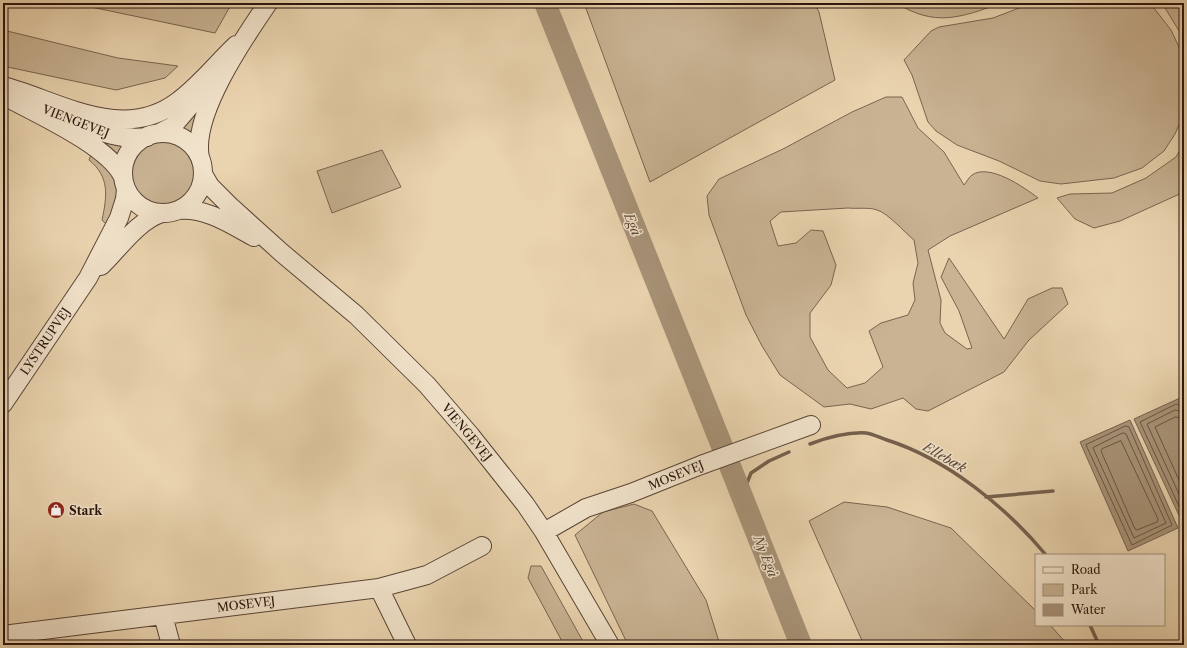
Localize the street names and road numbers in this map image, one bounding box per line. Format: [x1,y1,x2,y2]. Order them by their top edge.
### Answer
street label: VIENGEVEJ [39,101,112,141]
street label: LYSTRUPVEJ [17,304,73,378]
street label: VIENGEVEJ [438,399,495,464]
street label: MOSEVEJ [646,457,706,493]
street label: MOSEVEJ [216,593,276,615]

